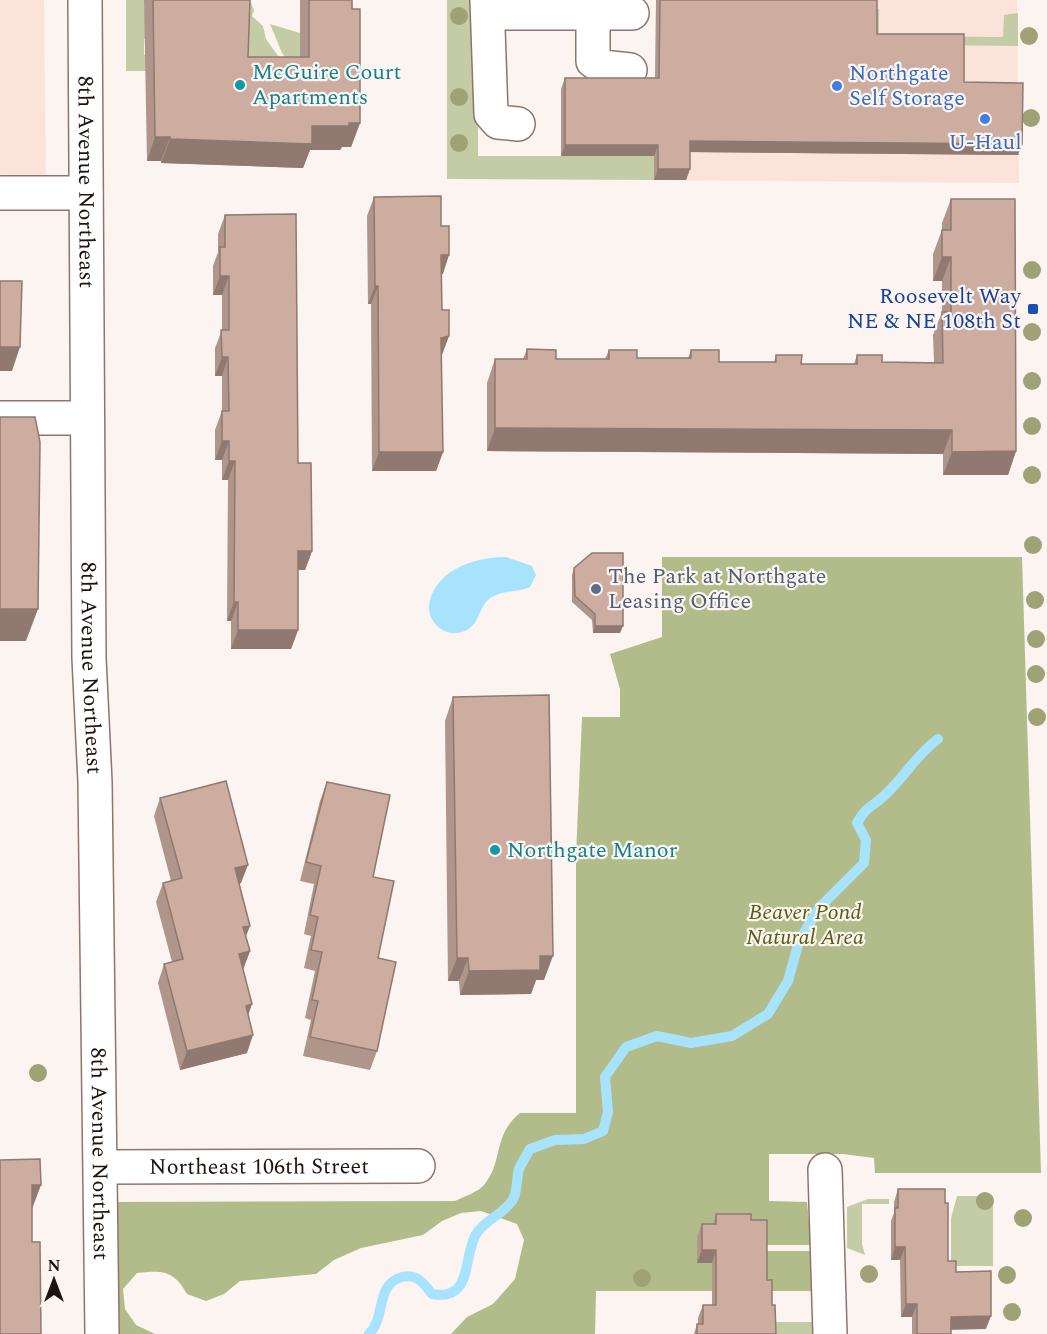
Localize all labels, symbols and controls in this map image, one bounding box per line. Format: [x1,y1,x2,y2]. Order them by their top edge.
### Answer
place label: McGuire Court Apartments [252,56,402,114]
place label: Northgate Self Storage [849,57,965,115]
street label: 8th Avenue Northeast [69,76,103,289]
marker: McGuire Court Apartments [233,78,247,92]
marker: Northgate Self Storage [830,79,844,93]
marker: U-Haul [978,112,992,126]
place label: U-Haul [948,126,1022,159]
place label: Roosevelt Way NE & NE 108th St [847,280,1022,338]
marker: Roosevelt Way NE & NE 108th St [1026,302,1040,316]
place label: The Park at Northgate Leasing Office [608,560,826,618]
street label: 8th Avenue Northeast [72,562,111,775]
marker: The Park at Northgate Leasing Office [589,582,603,596]
place label: Northgate Manor [507,834,678,867]
marker: Northgate Manor [488,843,502,857]
park label: Beaver Pond Natural Area [746,896,864,954]
street label: 8th Avenue Northeast [82,1047,118,1261]
street label: Northeast 106th Street [149,1150,369,1183]
north arrow [24,1250,84,1310]
text: N [47,1254,61,1278]

